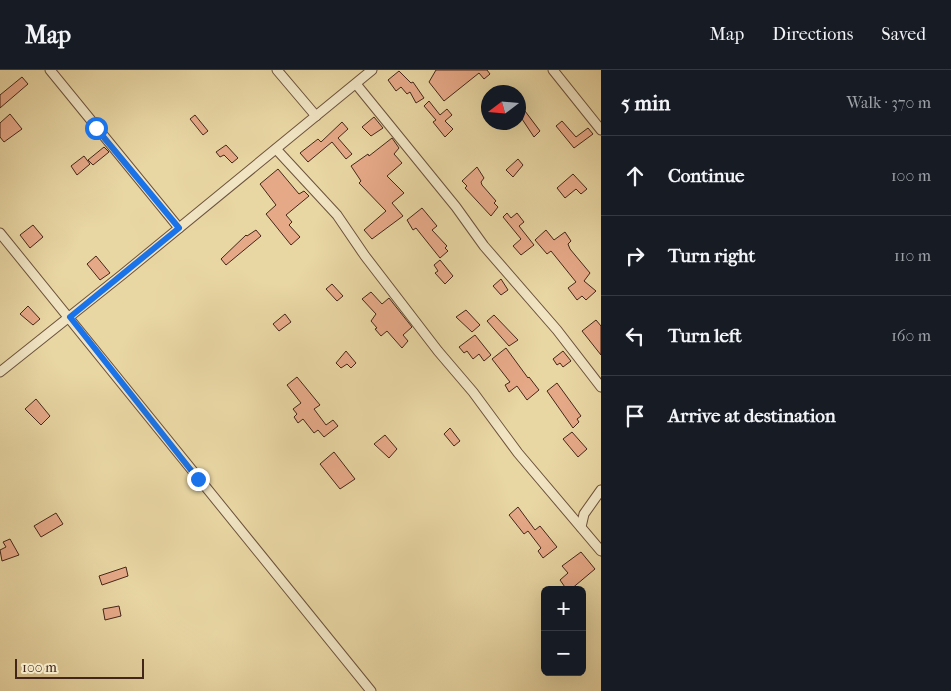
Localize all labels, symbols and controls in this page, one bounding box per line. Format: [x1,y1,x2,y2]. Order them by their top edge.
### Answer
text: Map [25,21,71,49]
text: Map [710,24,744,45]
text: Directions [772,24,853,45]
text: Saved [881,24,926,45]
north arrow [481,85,526,130]
text: 5 min [621,91,670,115]
text: Walk · 370 m [846,93,931,112]
route start [85,117,108,140]
icon: ahead [621,162,649,190]
text: Continue [668,165,744,187]
text: 100 m [891,166,931,185]
icon: right [621,242,649,270]
text: Turn right [668,245,755,267]
text: 110 m [894,246,931,265]
icon: left [621,322,649,350]
text: Turn left [668,325,742,347]
text: 160 m [891,326,931,345]
icon: arrive [621,402,649,430]
text: Arrive at destination [668,405,836,427]
route end [187,468,210,491]
map controls [541,586,586,676]
button: + [541,586,586,631]
button: − [541,631,586,676]
scale bar [15,656,144,679]
text: 100 m [22,659,57,676]

